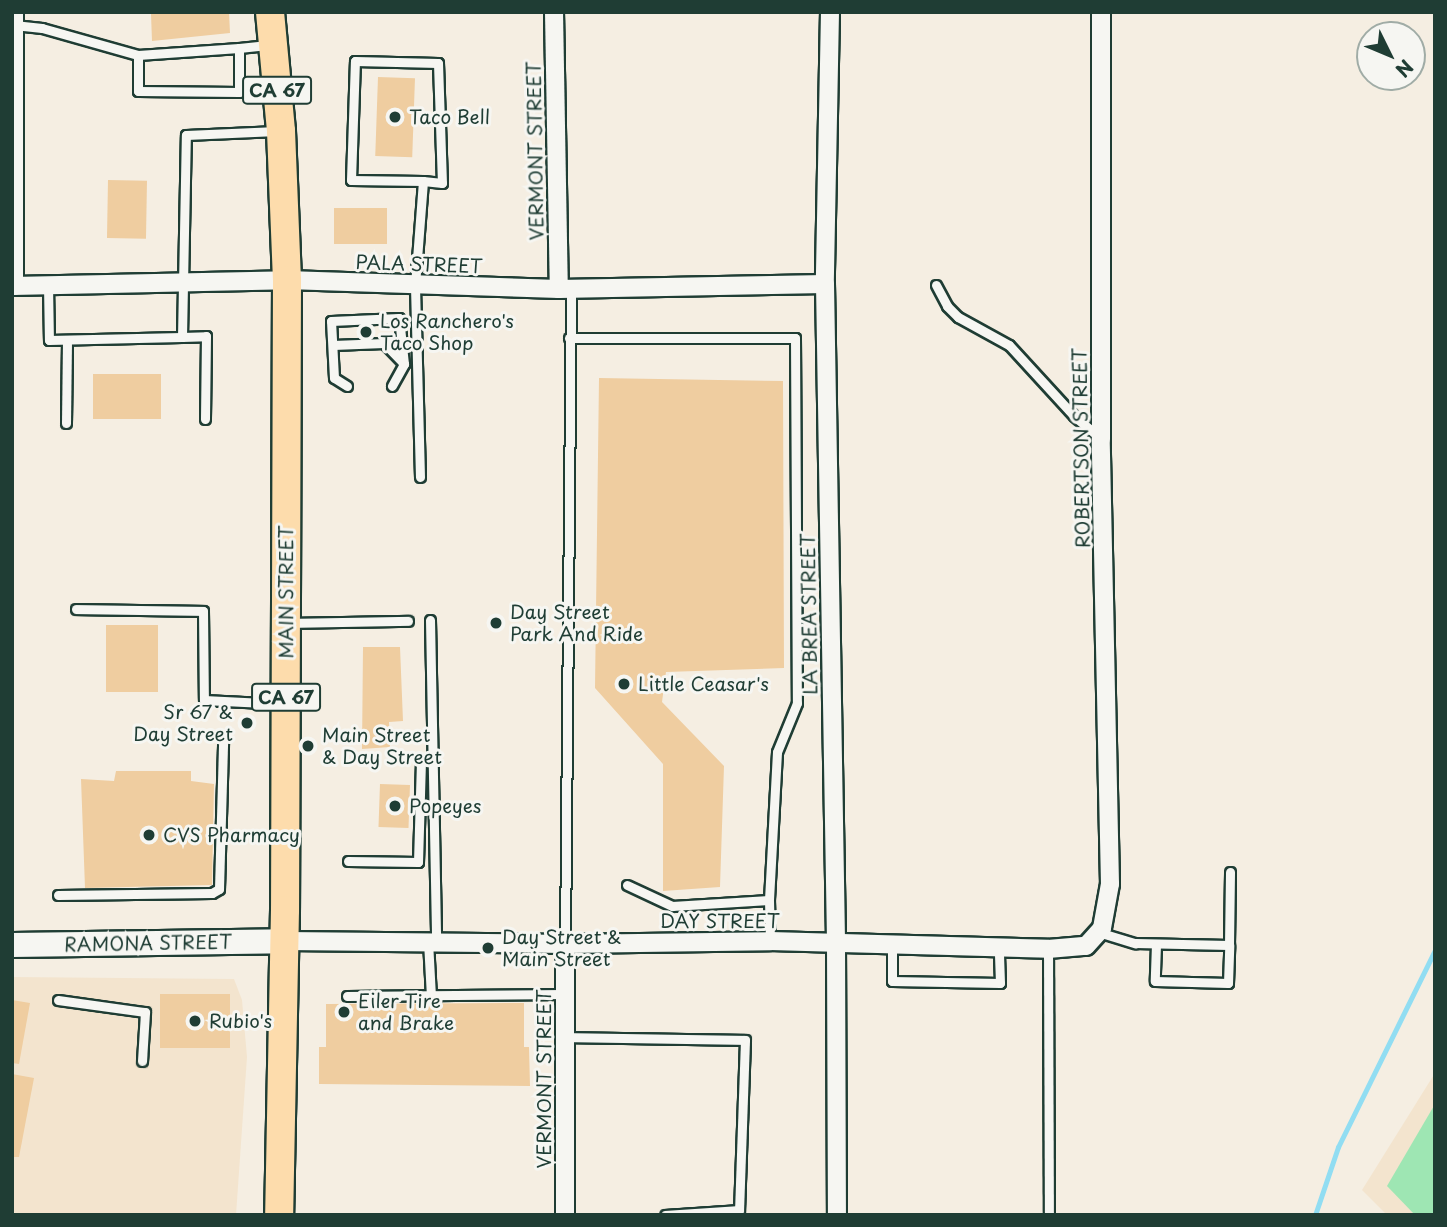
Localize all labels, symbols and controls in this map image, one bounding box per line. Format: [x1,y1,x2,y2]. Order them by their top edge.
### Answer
north arrow [1356,21,1426,91]
text: N [1390,54,1420,84]
street label: VERMONT STREET [522,61,548,241]
road number: CA 67 [242,76,312,104]
place label: Taco Bell [409,106,492,128]
marker: Taco Bell [387,109,403,125]
street label: PALA STREET [353,250,485,278]
place label: Los Ranchero's Taco Shop [380,310,515,354]
marker: Los Ranchero's Taco Shop [358,324,374,340]
street label: ROBERTSON STREET [1068,348,1094,548]
street label: MAIN STREET [275,525,297,659]
street label: LA BREA STREET [796,531,822,697]
place label: Day Street Park And Ride [510,601,641,645]
marker: Day Street Park And Ride [488,615,504,631]
place label: Little Ceasar's [638,673,770,695]
marker: Little Ceasar's [616,676,632,692]
road number: CA 67 [251,682,321,712]
place label: Sr 67 & Day Street [132,701,233,745]
marker: Sr 67 & Day Street [239,715,255,731]
place label: Main Street & Day Street [322,724,443,768]
marker: Main Street & Day Street [300,738,316,754]
place label: Popeyes [409,795,482,817]
marker: Popeyes [387,798,403,814]
place label: CVS Pharmacy [163,824,303,846]
marker: CVS Pharmacy [141,827,157,843]
street label: DAY STREET [660,910,780,932]
place label: Day Street & Main Street [502,926,623,970]
street label: RAMONA STREET [62,930,234,956]
marker: Day Street & Main Street [480,940,496,956]
street label: VERMONT STREET [533,989,555,1169]
place label: Eiler Tire and Brake [358,990,455,1034]
marker: Eiler Tire and Brake [336,1004,352,1020]
place label: Rubio's [209,1010,272,1032]
marker: Rubio's [187,1013,203,1029]

